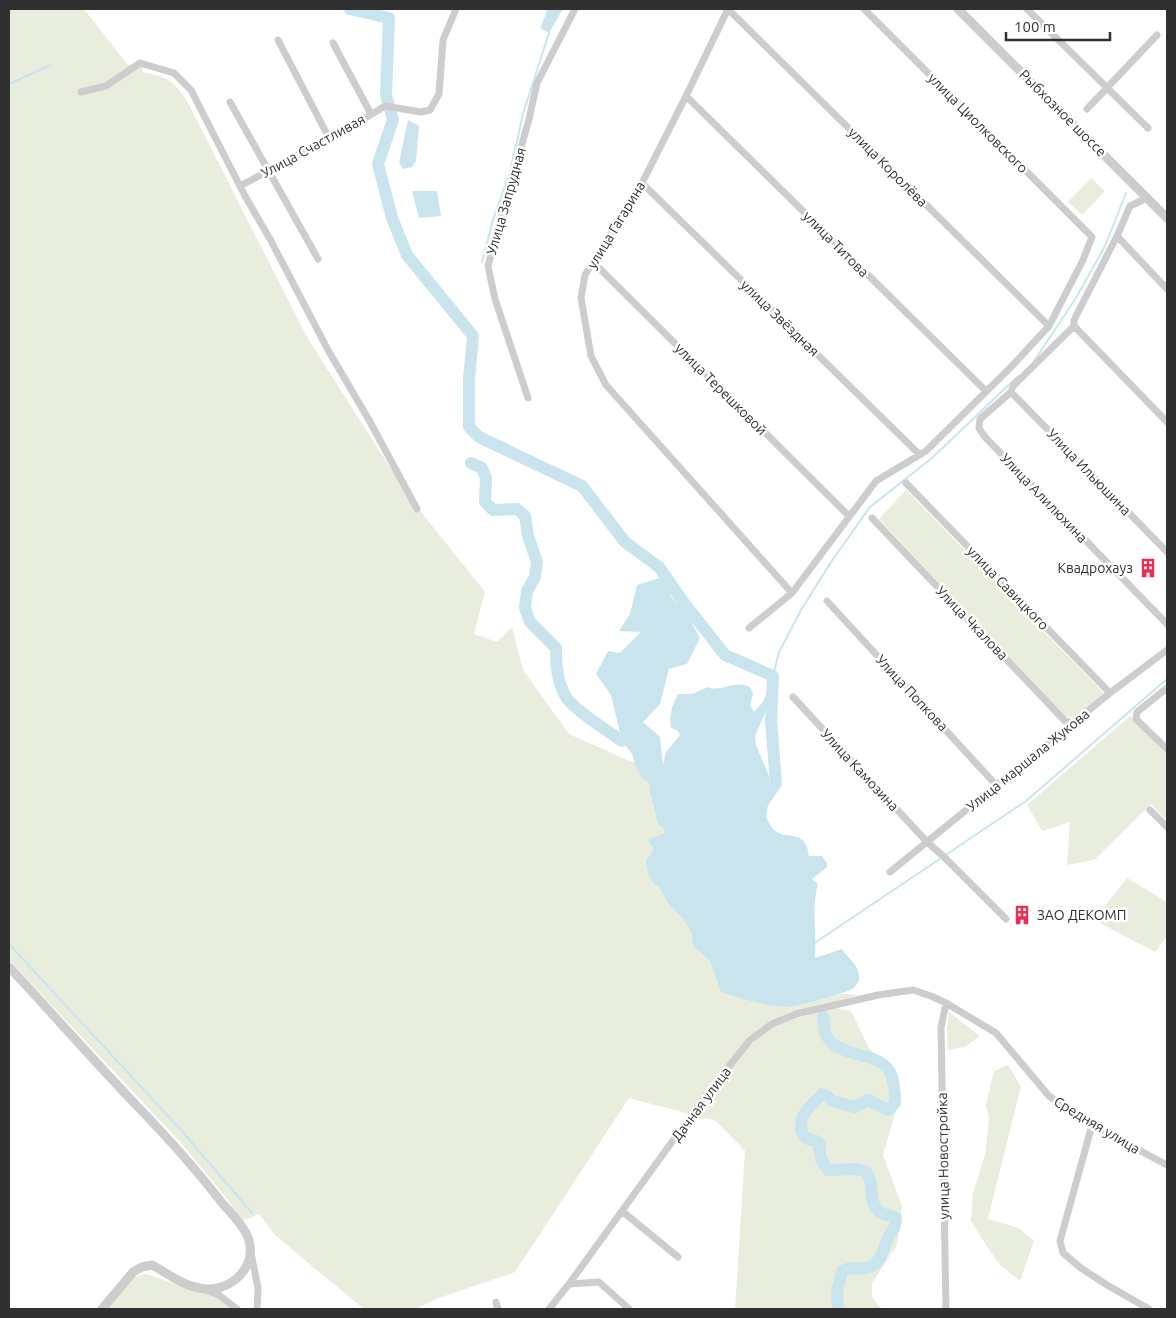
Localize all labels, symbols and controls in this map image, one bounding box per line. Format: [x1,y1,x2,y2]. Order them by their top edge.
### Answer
scale bar [1006,10,1110,42]
text: 100 m [1014,18,1056,35]
street label: Рыбхозное шоссе [1016,66,1110,160]
street label: улица Циолковского [925,70,1031,176]
street label: Улица Счастливая [258,111,368,181]
street label: улица Королёва [845,124,931,210]
street label: Улица Запрудная [483,145,529,257]
street label: улица Гагарина [584,178,648,272]
street label: улица Титова [800,208,872,280]
street label: улица Звёздная [738,277,822,359]
street label: улица Терешковой [672,340,770,438]
street label: Улица Ильюшина [1044,426,1134,518]
street label: Улица Алилюхина [997,450,1091,546]
street label: улица Савицкого [964,543,1052,633]
building icon: Квадрохауз [1137,557,1159,579]
place label: Квадрохауз [1057,560,1133,576]
street label: Улица Чкалова [933,583,1011,663]
street label: Улица Попкова [873,652,951,734]
street label: Улица маршала Жукова [963,706,1093,814]
street label: Улица Камозина [818,726,902,814]
building icon: ЗАО ДЕКОМП [1011,904,1033,926]
place label: ЗАО ДЕКОМП [1037,907,1126,923]
street label: Дачная улица [668,1064,734,1144]
street label: улица Новостройка [934,1092,952,1220]
street label: Средняя улица [1051,1093,1143,1157]

